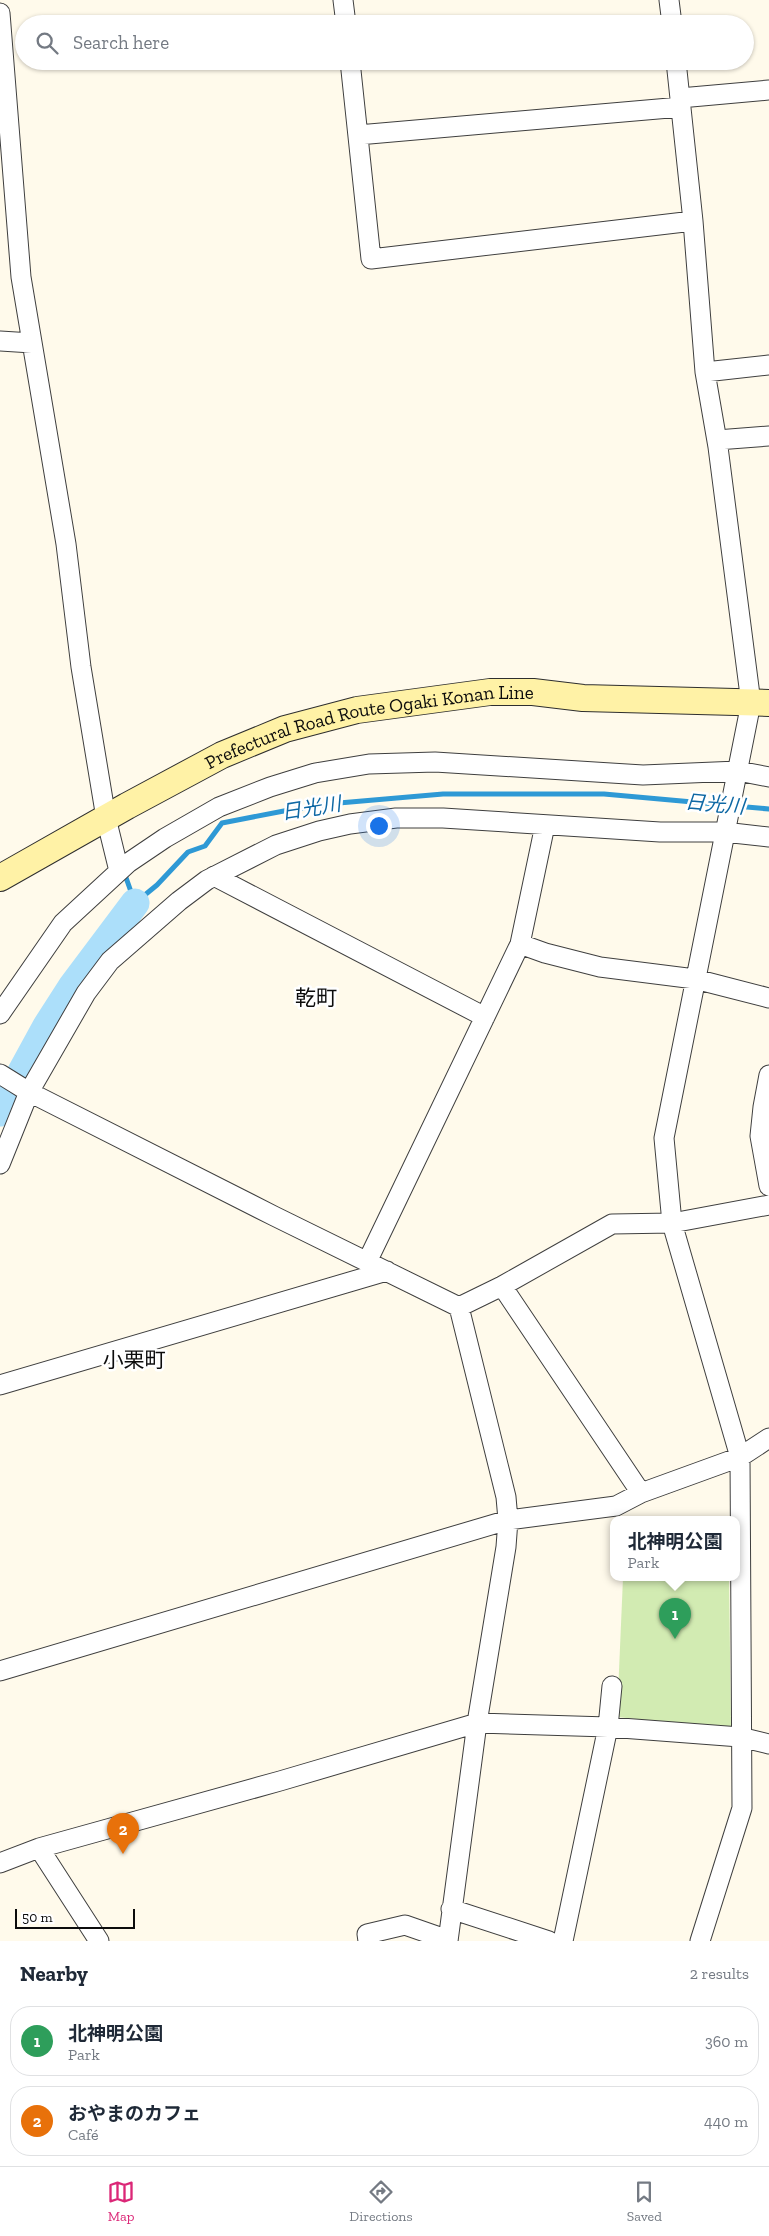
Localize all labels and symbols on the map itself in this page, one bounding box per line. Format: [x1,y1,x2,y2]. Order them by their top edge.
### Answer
street label: Prefectural Road Route Ogaki Konan Line [201,680,534,774]
water label: 日光川 [684,789,748,819]
water label: 日光川 [279,791,344,825]
your location [366,813,392,839]
district label: 乾町 [295,985,337,1010]
district label: 小栗町 [103,1347,166,1372]
pin: 1 [659,1598,691,1639]
pin: 2 [107,1813,139,1854]
scale bar [15,1906,135,1929]

